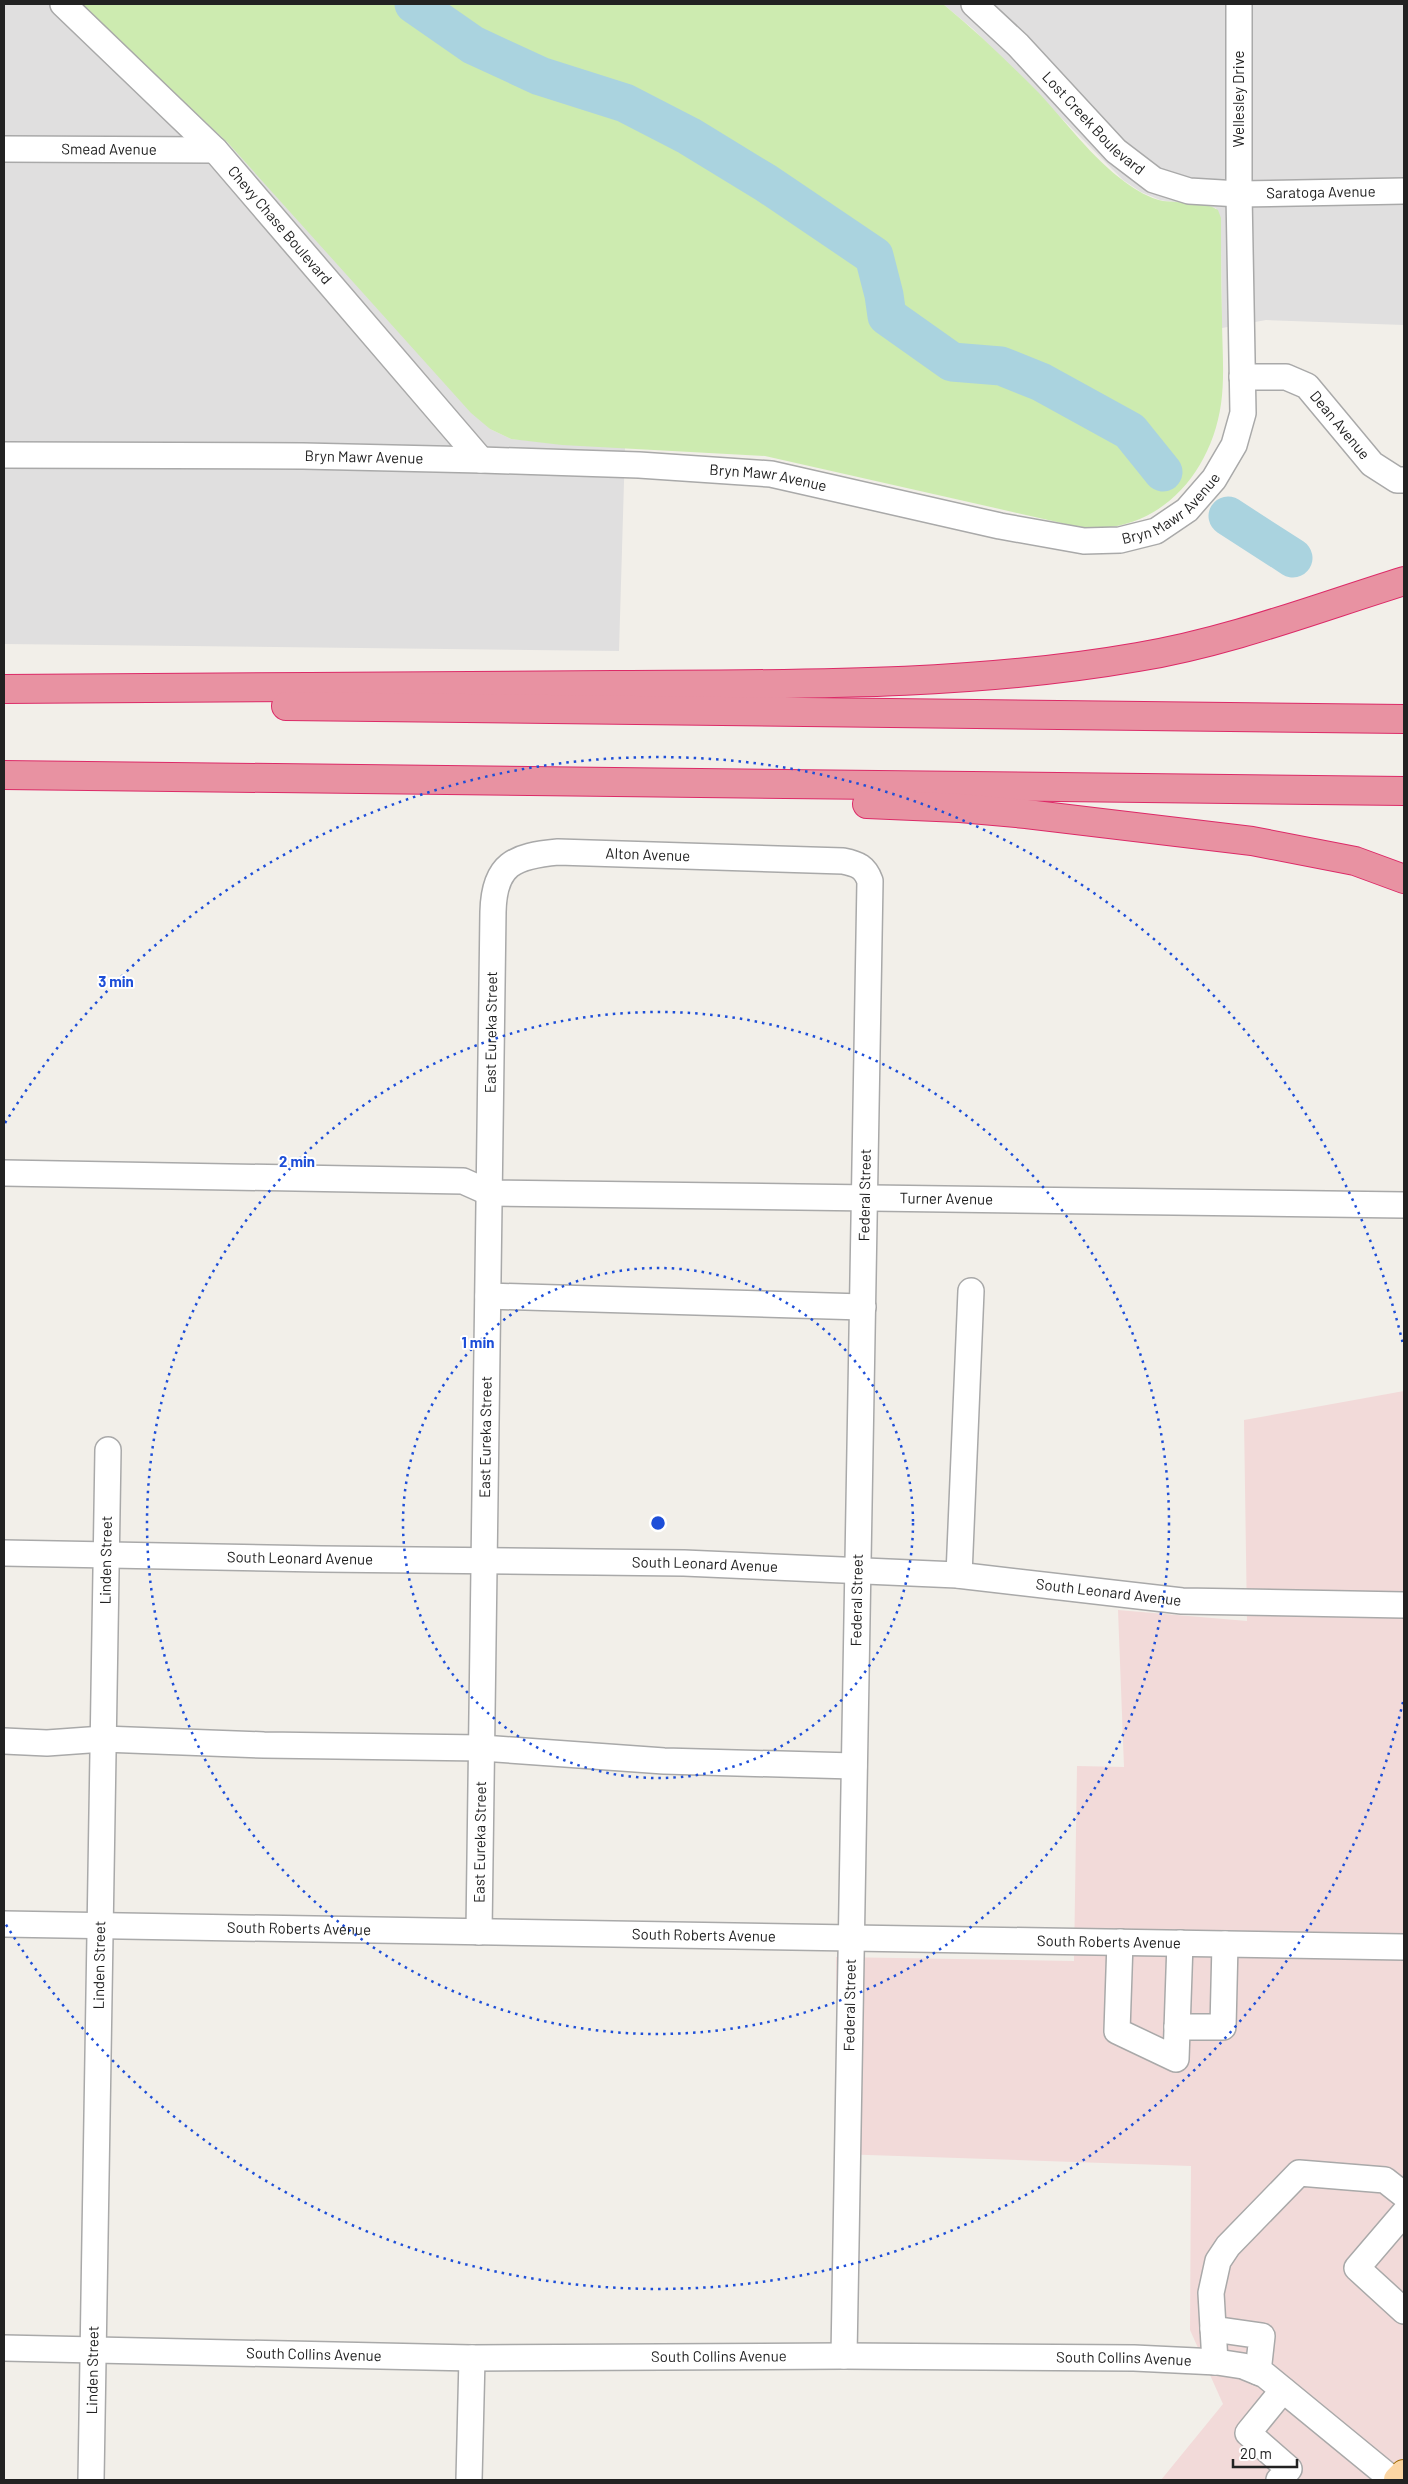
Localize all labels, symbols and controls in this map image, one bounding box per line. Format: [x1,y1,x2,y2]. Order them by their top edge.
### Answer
street label: Wellesley Drive [1229,51,1247,148]
street label: Lost Creek Boulevard [1039,67,1149,178]
street label: Smead Avenue [61,139,157,158]
street label: Chevy Chase Boulevard [225,162,336,288]
street label: Saratoga Avenue [1266,182,1376,202]
street label: Dean Avenue [1307,387,1374,463]
street label: Bryn Mawr Avenue [304,446,424,467]
street label: Bryn Mawr Avenue [709,460,829,494]
street label: Bryn Mawr Avenue [1120,470,1223,547]
street label: Alton Avenue [605,844,691,864]
street label: East Eureka Street [481,971,500,1093]
text: 3 min [98,972,134,990]
street label: Federal Street [854,1149,874,1241]
text: 2 min [279,1152,315,1170]
street label: Turner Avenue [899,1188,993,1208]
text: 1 min [462,1333,494,1351]
street label: East Eureka Street [475,1376,495,1498]
centre of rings [649,1514,667,1532]
street label: Linden Street [95,1516,115,1605]
street label: South Leonard Avenue [227,1547,373,1568]
street label: South Leonard Avenue [632,1552,778,1575]
street label: Federal Street [846,1554,866,1646]
street label: South Leonard Avenue [1035,1574,1183,1609]
street label: East Eureka Street [469,1781,489,1903]
street label: South Roberts Avenue [227,1918,371,1938]
street label: Linden Street [89,1921,108,2010]
street label: South Roberts Avenue [632,1924,776,1945]
street label: South Roberts Avenue [1037,1931,1181,1951]
street label: Federal Street [839,1959,859,2051]
street label: Linden Street [82,2326,102,2414]
street label: South Collins Avenue [246,2343,382,2364]
street label: South Collins Avenue [651,2346,787,2365]
street label: South Collins Avenue [1056,2347,1192,2369]
scale bar [1233,2436,1297,2468]
text: 20 m [1240,2444,1272,2462]

